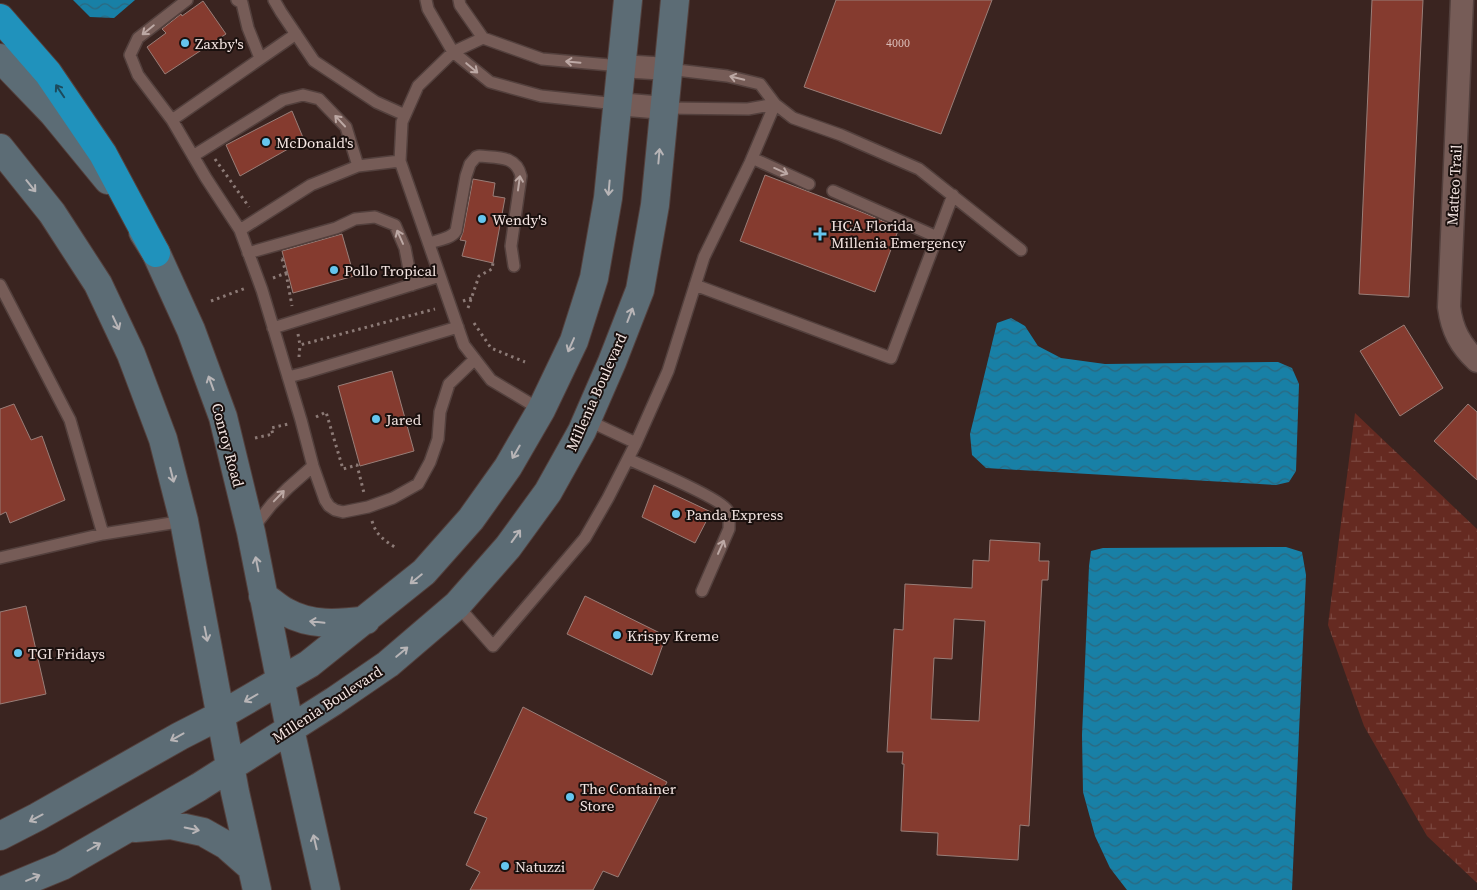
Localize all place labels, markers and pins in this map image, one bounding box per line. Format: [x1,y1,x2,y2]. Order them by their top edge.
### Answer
place label: Zaxby's [195,33,244,54]
marker: Zaxby's [179,37,191,49]
place label: McDonald's [276,132,353,153]
marker: McDonald's [260,136,272,148]
place label: Wendy's [492,209,547,230]
marker: Wendy's [476,213,488,225]
place label: HCA Florida Millenia Emergency [831,215,966,253]
marker: HCA Florida Millenia Emergency [813,227,827,241]
place label: Pollo Tropical [344,260,437,281]
marker: Pollo Tropical [328,264,340,276]
place label: Jared [385,409,422,430]
marker: Jared [370,413,382,425]
place label: Panda Express [686,504,783,525]
marker: Panda Express [670,508,682,520]
place label: Krispy Kreme [627,625,719,646]
marker: Krispy Kreme [611,629,623,641]
place label: TGI Fridays [28,643,105,664]
marker: TGI Fridays [12,647,24,659]
place label: The Container Store [580,778,677,816]
marker: The Container Store [564,791,576,803]
place label: Natuzzi [515,856,565,877]
marker: Natuzzi [499,860,511,872]

